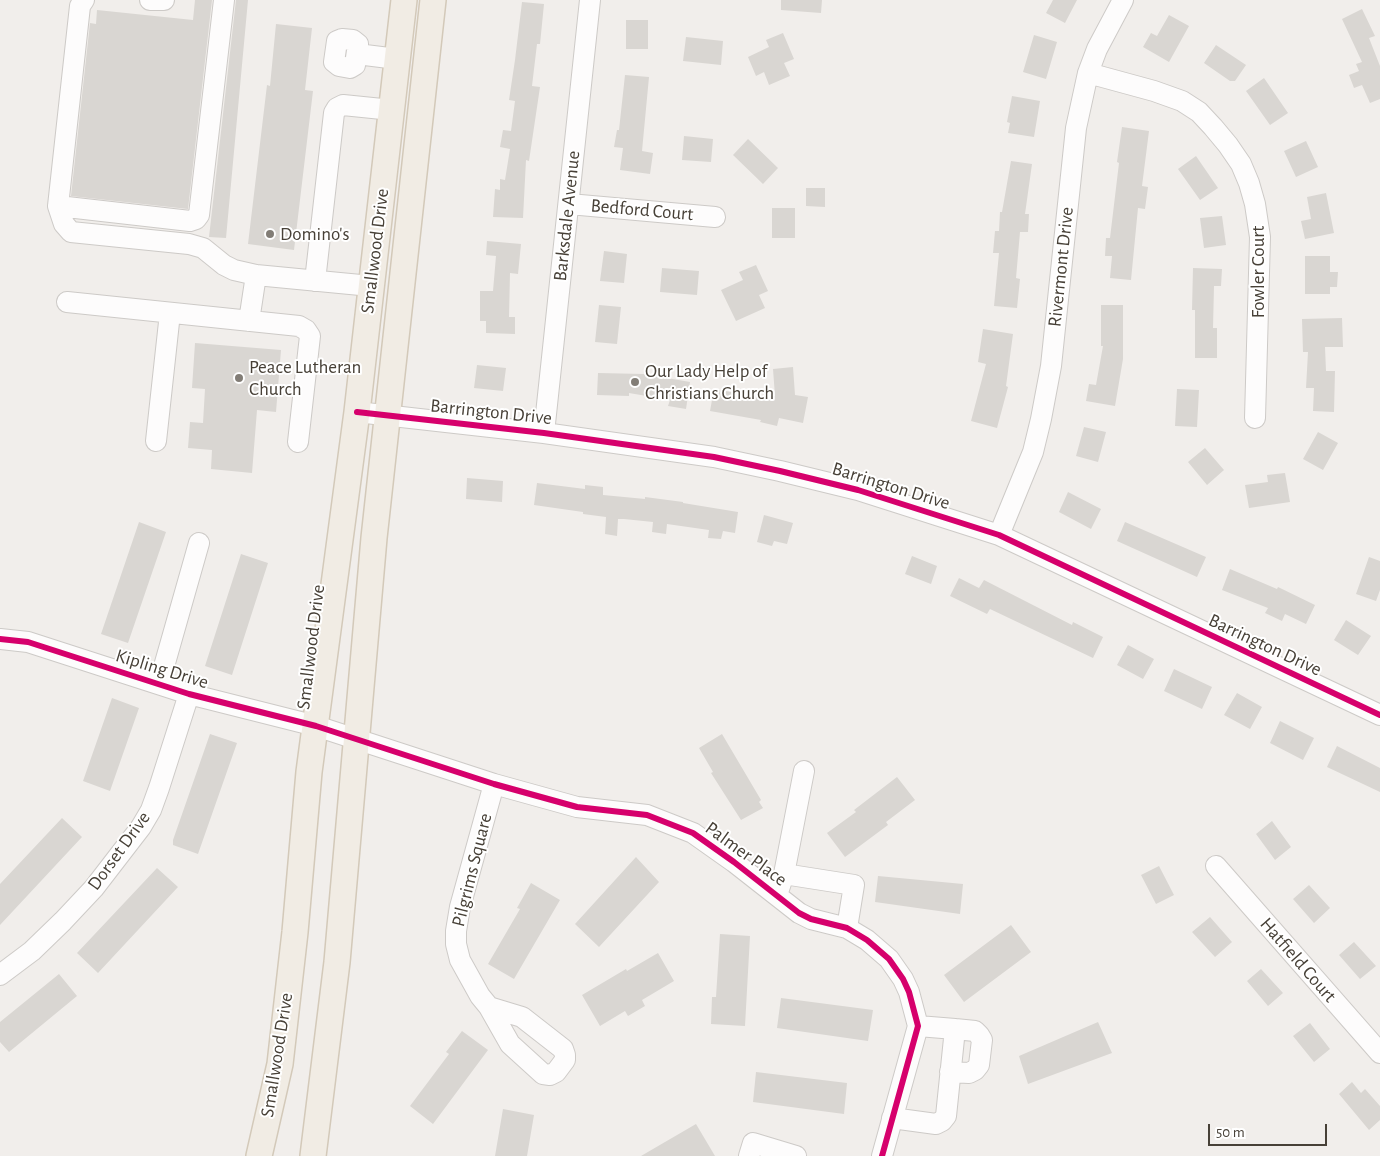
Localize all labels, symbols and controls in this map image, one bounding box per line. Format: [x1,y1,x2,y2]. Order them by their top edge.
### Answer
street label: Barksdale Avenue [549,150,585,282]
street label: Smallwood Drive [356,187,394,315]
street label: Bedford Court [590,194,694,226]
street label: Rivermont Drive [1043,206,1079,328]
place label: Domino's [280,223,349,245]
street label: Fowler Court [1247,226,1269,318]
marker: Domino's [264,228,276,240]
place label: Peace Lutheran Church [249,356,361,400]
place label: Our Lady Help of Christians Church [645,360,774,404]
marker: Peace Lutheran Church [233,372,245,384]
marker: Our Lady Help of Christians Church [629,376,641,388]
street label: Barrington Drive [429,394,553,430]
street label: Barrington Drive [829,457,953,515]
street label: Smallwood Drive [292,583,330,711]
street label: Barrington Drive [1205,609,1325,681]
street label: Kipling Drive [113,644,211,694]
street label: Dorset Drive [83,807,155,895]
street label: Pilgrims Square [447,811,497,929]
street label: Palmer Place [701,817,791,891]
street label: Hatfield Court [1255,913,1341,1007]
street label: Smallwood Drive [256,991,298,1119]
scale bar [1210,1114,1329,1146]
text: 50 m [1216,1125,1245,1140]

